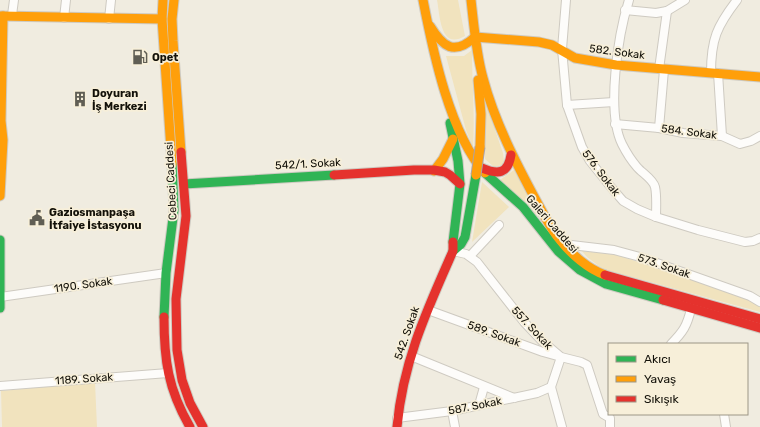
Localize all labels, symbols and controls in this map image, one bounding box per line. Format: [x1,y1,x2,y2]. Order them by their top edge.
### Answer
street label: 582. Sokak [588,42,646,62]
fuel station icon: Opet [131,48,149,66]
place label: Opet [152,51,178,64]
place label: Doyuran İş Merkezi [92,87,147,113]
building icon: Doyuran İş Merkezi [71,90,89,108]
street label: 584. Sokak [660,122,718,142]
street label: Cebeci Caddesi [162,141,180,221]
street label: 576. Sokak [579,147,623,199]
street label: 542/1. Sokak [275,156,341,172]
street label: Galeri Caddesi [523,192,581,256]
place label: Gaziosmanpaşa İtfaiye İstasyonu [49,206,142,232]
public building icon: Gaziosmanpaşa İtfaiye İstasyonu [28,209,46,227]
street label: 573. Sokak [636,251,692,281]
street label: 1190. Sokak [53,274,113,296]
street label: 542. Sokak [392,304,422,361]
street label: 557. Sokak [509,304,555,352]
street label: 589. Sokak [466,318,522,350]
legend [608,343,748,415]
text: Akıcı [644,352,671,366]
street label: 1189. Sokak [55,370,114,388]
text: Yavaş [644,372,676,386]
text: Sıkışık [644,392,679,406]
street label: 587. Sokak [447,394,503,418]

